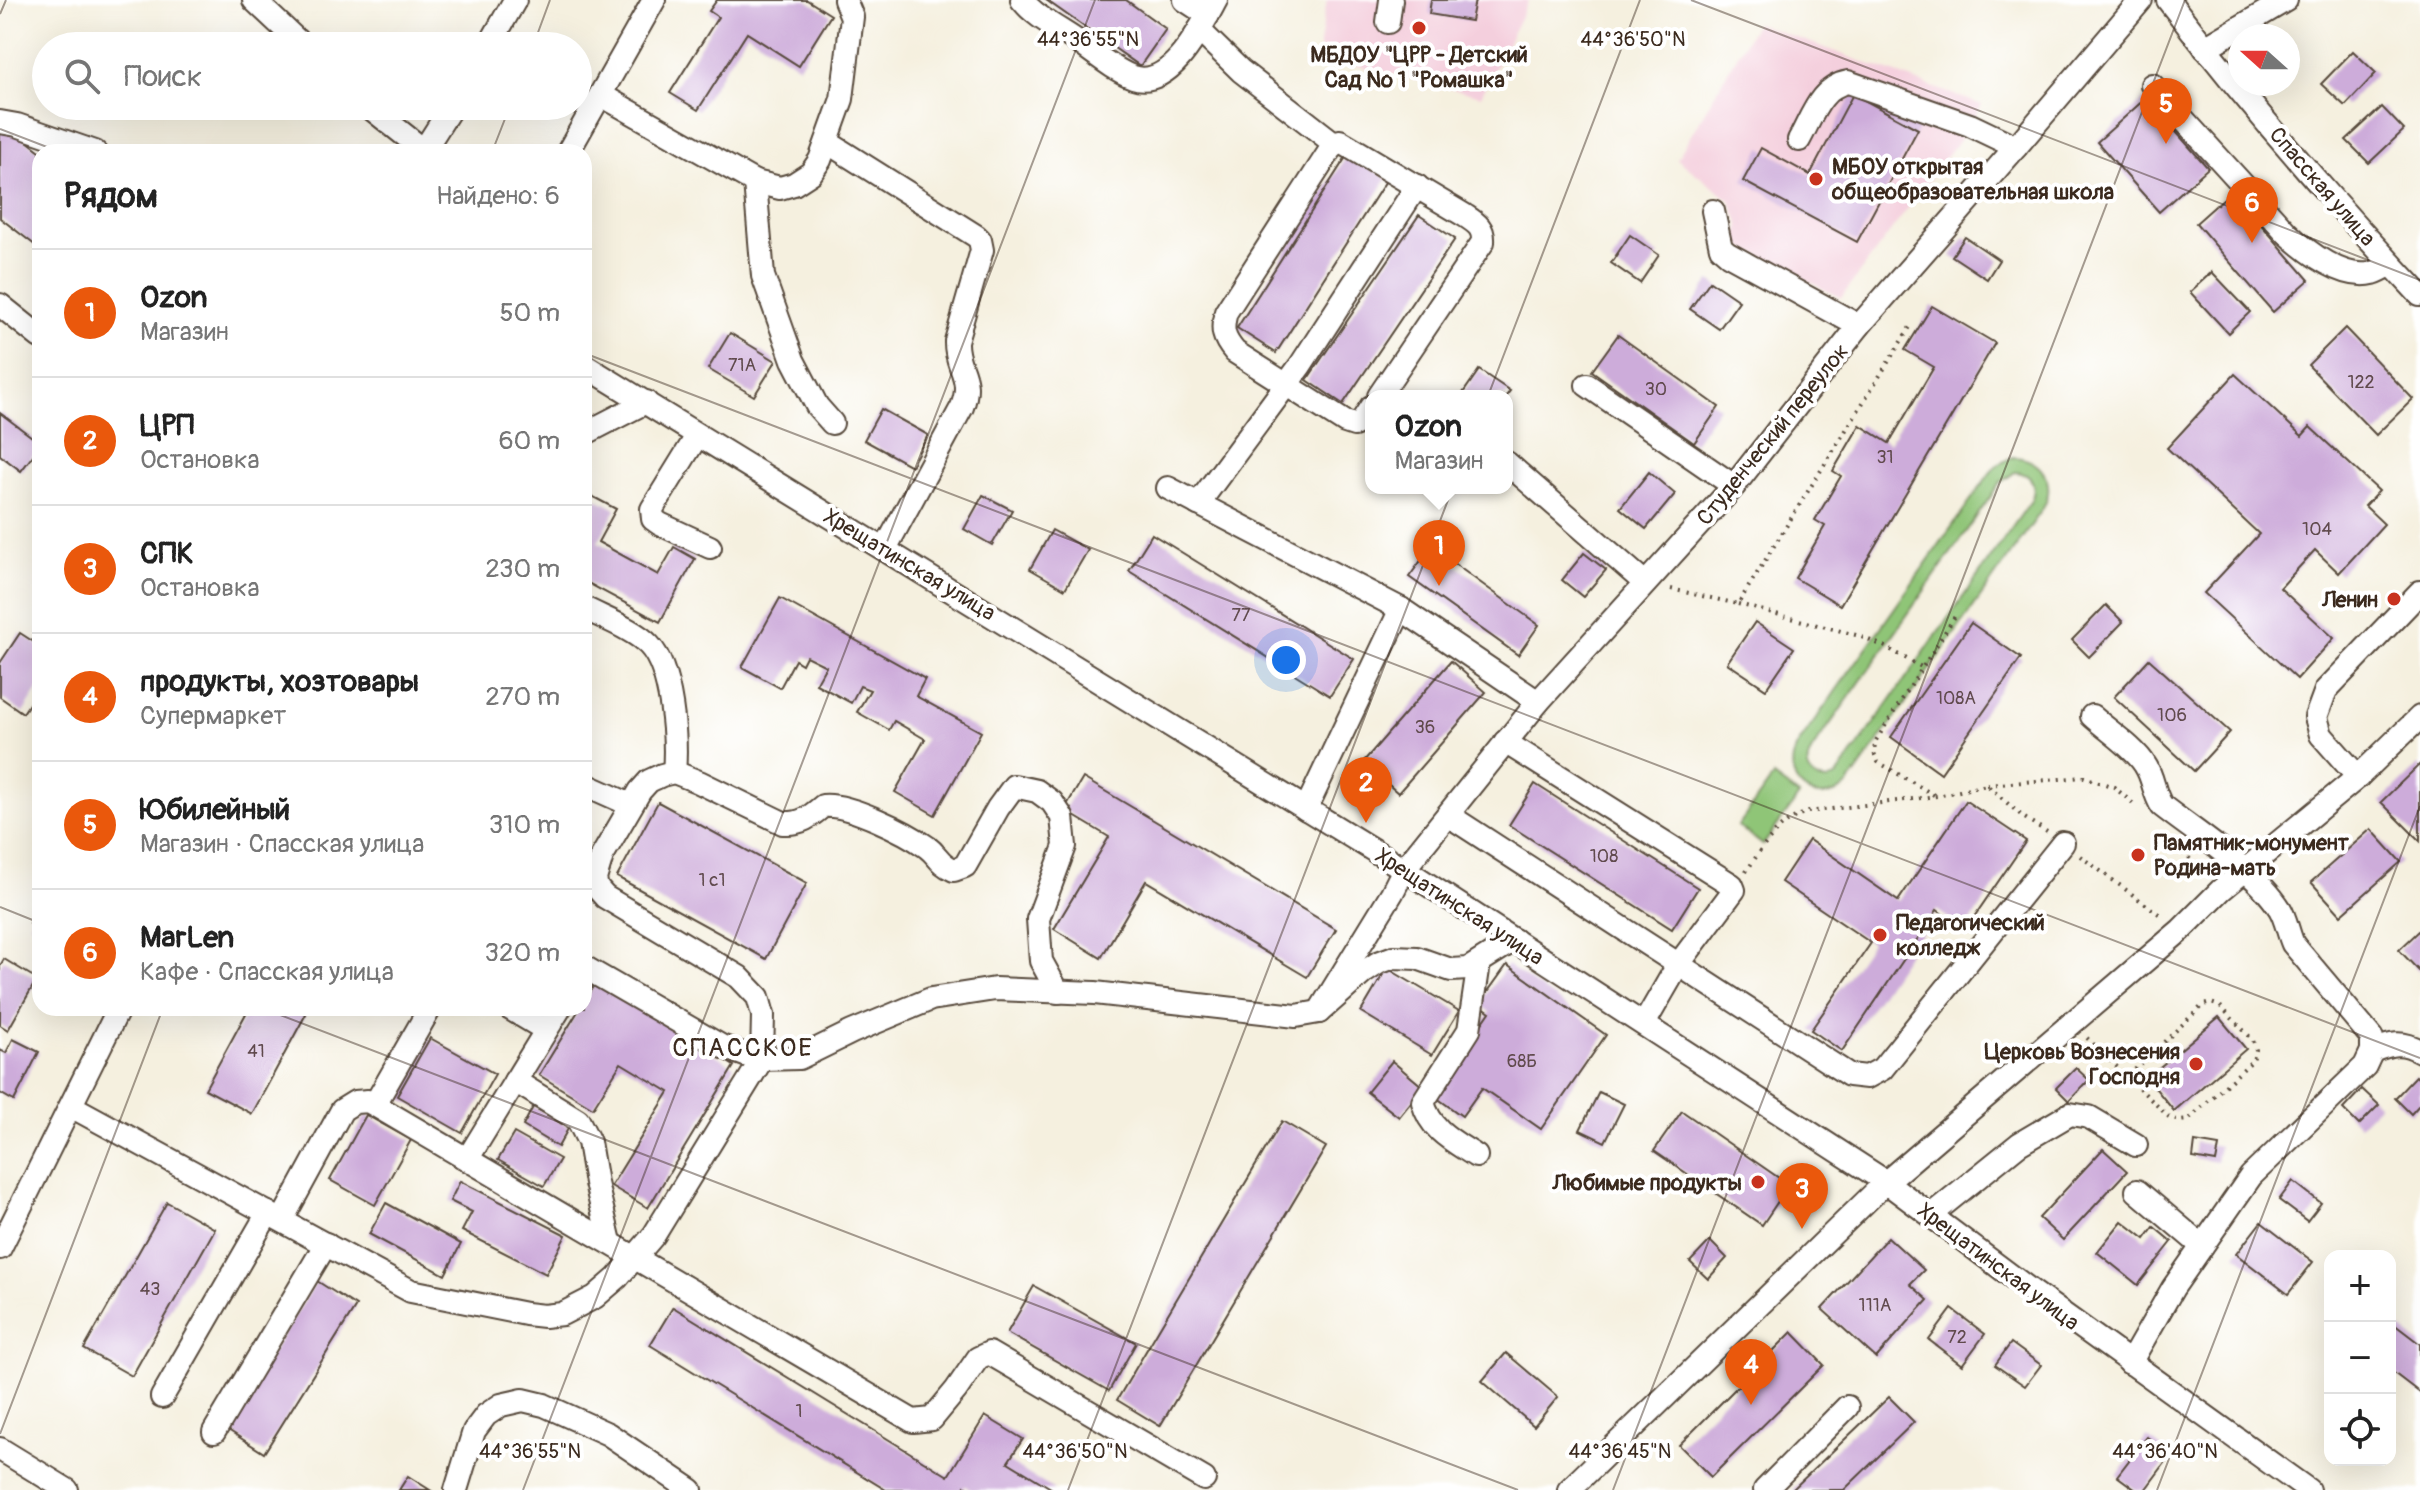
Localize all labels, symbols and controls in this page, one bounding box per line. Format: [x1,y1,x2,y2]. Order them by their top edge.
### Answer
marker: МБДОУ "ЦРР - Детский Сад № 1 "Ромашка" [1410,19,1428,37]
north arrow [2228,24,2300,96]
text: 44°36'55"N [1037,27,1139,52]
text: 44°36'50"N [1581,27,1685,52]
search box [32,32,592,120]
place label: МБДОУ "ЦРР - Детский Сад № 1 "Ромашка" [1310,41,1528,94]
icon: search [60,54,104,98]
text: Поиск [124,58,202,95]
pin: 5 [2140,78,2192,144]
street label: Спасская улица [2263,121,2382,252]
place label: МБОУ открытая общеобразовательная школа [1831,153,2114,206]
marker: МБОУ открытая общеобразовательная школа [1807,170,1825,188]
text: Рядом [64,175,158,218]
pin: 6 [2226,177,2278,243]
text: Найдено: 6 [436,180,560,212]
text: Ozon [140,279,207,316]
text: 1 [85,297,95,329]
text: 50 m [499,297,560,329]
text: Магазин [140,316,229,348]
street label: Студенческий переулок [1691,338,1855,531]
house number: 71А [728,354,756,377]
house number: 122 [2347,371,2375,394]
house number: 30 [1645,378,1667,401]
popup [1365,390,1513,494]
text: ЦРП [140,407,194,444]
text: Ozon [1395,408,1462,445]
text: 2 [83,425,97,457]
text: 60 m [498,425,560,457]
text: Остановка [140,444,260,476]
text: Магазин [1395,445,1483,477]
house number: 31 [1876,446,1894,469]
street label: Хрещатинская улица [818,503,1000,627]
house number: 104 [2302,518,2332,541]
pin: 1 [1413,520,1465,586]
text: СПК [140,535,194,572]
text: 3 [83,553,97,585]
text: 230 m [485,553,560,585]
text: Остановка [140,572,260,604]
place label: Ленин [2321,586,2378,614]
marker: Ленин [2385,590,2403,608]
house number: 77 [1231,604,1251,627]
your location [1266,640,1306,680]
text: продукты, хозтовары [140,663,419,700]
text: 4 [82,681,98,713]
text: 270 m [485,681,560,713]
house number: 108А [1936,687,1976,710]
text: Супермаркет [140,700,286,732]
house number: 106 [2157,704,2187,727]
house number: 36 [1415,716,1435,739]
pin: 2 [1340,757,1392,823]
text: Юбилейный [140,791,290,828]
text: 5 [83,809,97,841]
text: 310 m [489,809,560,841]
text: Магазин · Спасская улица [140,828,424,860]
place label: Памятник-монумент Родина-мать [2154,829,2350,882]
street label: Хрещатинская улица [1370,842,1549,972]
house number: 108 [1590,845,1618,868]
marker: Памятник-монумент Родина-мать [2129,846,2147,864]
house number: 1 с1 [698,869,726,892]
place label: Педагогический колледж [1896,909,2045,962]
text: MarLen [140,919,234,956]
marker: Педагогический колледж [1871,926,1889,944]
text: 6 [82,937,98,969]
text: 320 m [484,937,560,969]
text: Кафе · Спасская улица [140,956,394,988]
district label: СПАССКОЕ [672,1032,814,1064]
place label: Церковь Вознесения Господня [1984,1038,2180,1091]
house number: 41 [247,1040,265,1063]
house number: 68Б [1507,1050,1537,1073]
marker: Церковь Вознесения Господня [2187,1055,2205,1073]
pin: 3 [1776,1163,1828,1229]
place label: Любимые продукты [1551,1169,1742,1197]
marker: Любимые продукты [1749,1173,1767,1191]
street label: Хрещатинская улица [1912,1197,2085,1337]
map controls [2324,1250,2396,1466]
button: + [2324,1250,2396,1322]
house number: 43 [140,1278,160,1301]
house number: 111А [1859,1294,1892,1317]
button: − [2324,1322,2396,1394]
house number: 72 [1947,1326,1967,1349]
pin: 4 [1725,1339,1777,1405]
button: locate [2324,1394,2396,1466]
house number: 1 [795,1400,803,1423]
text: 44°36'55"N [479,1439,581,1464]
text: 44°36'50"N [1023,1439,1127,1464]
text: 44°36'45"N [1569,1439,1671,1464]
text: 44°36'40"N [2112,1439,2218,1464]

